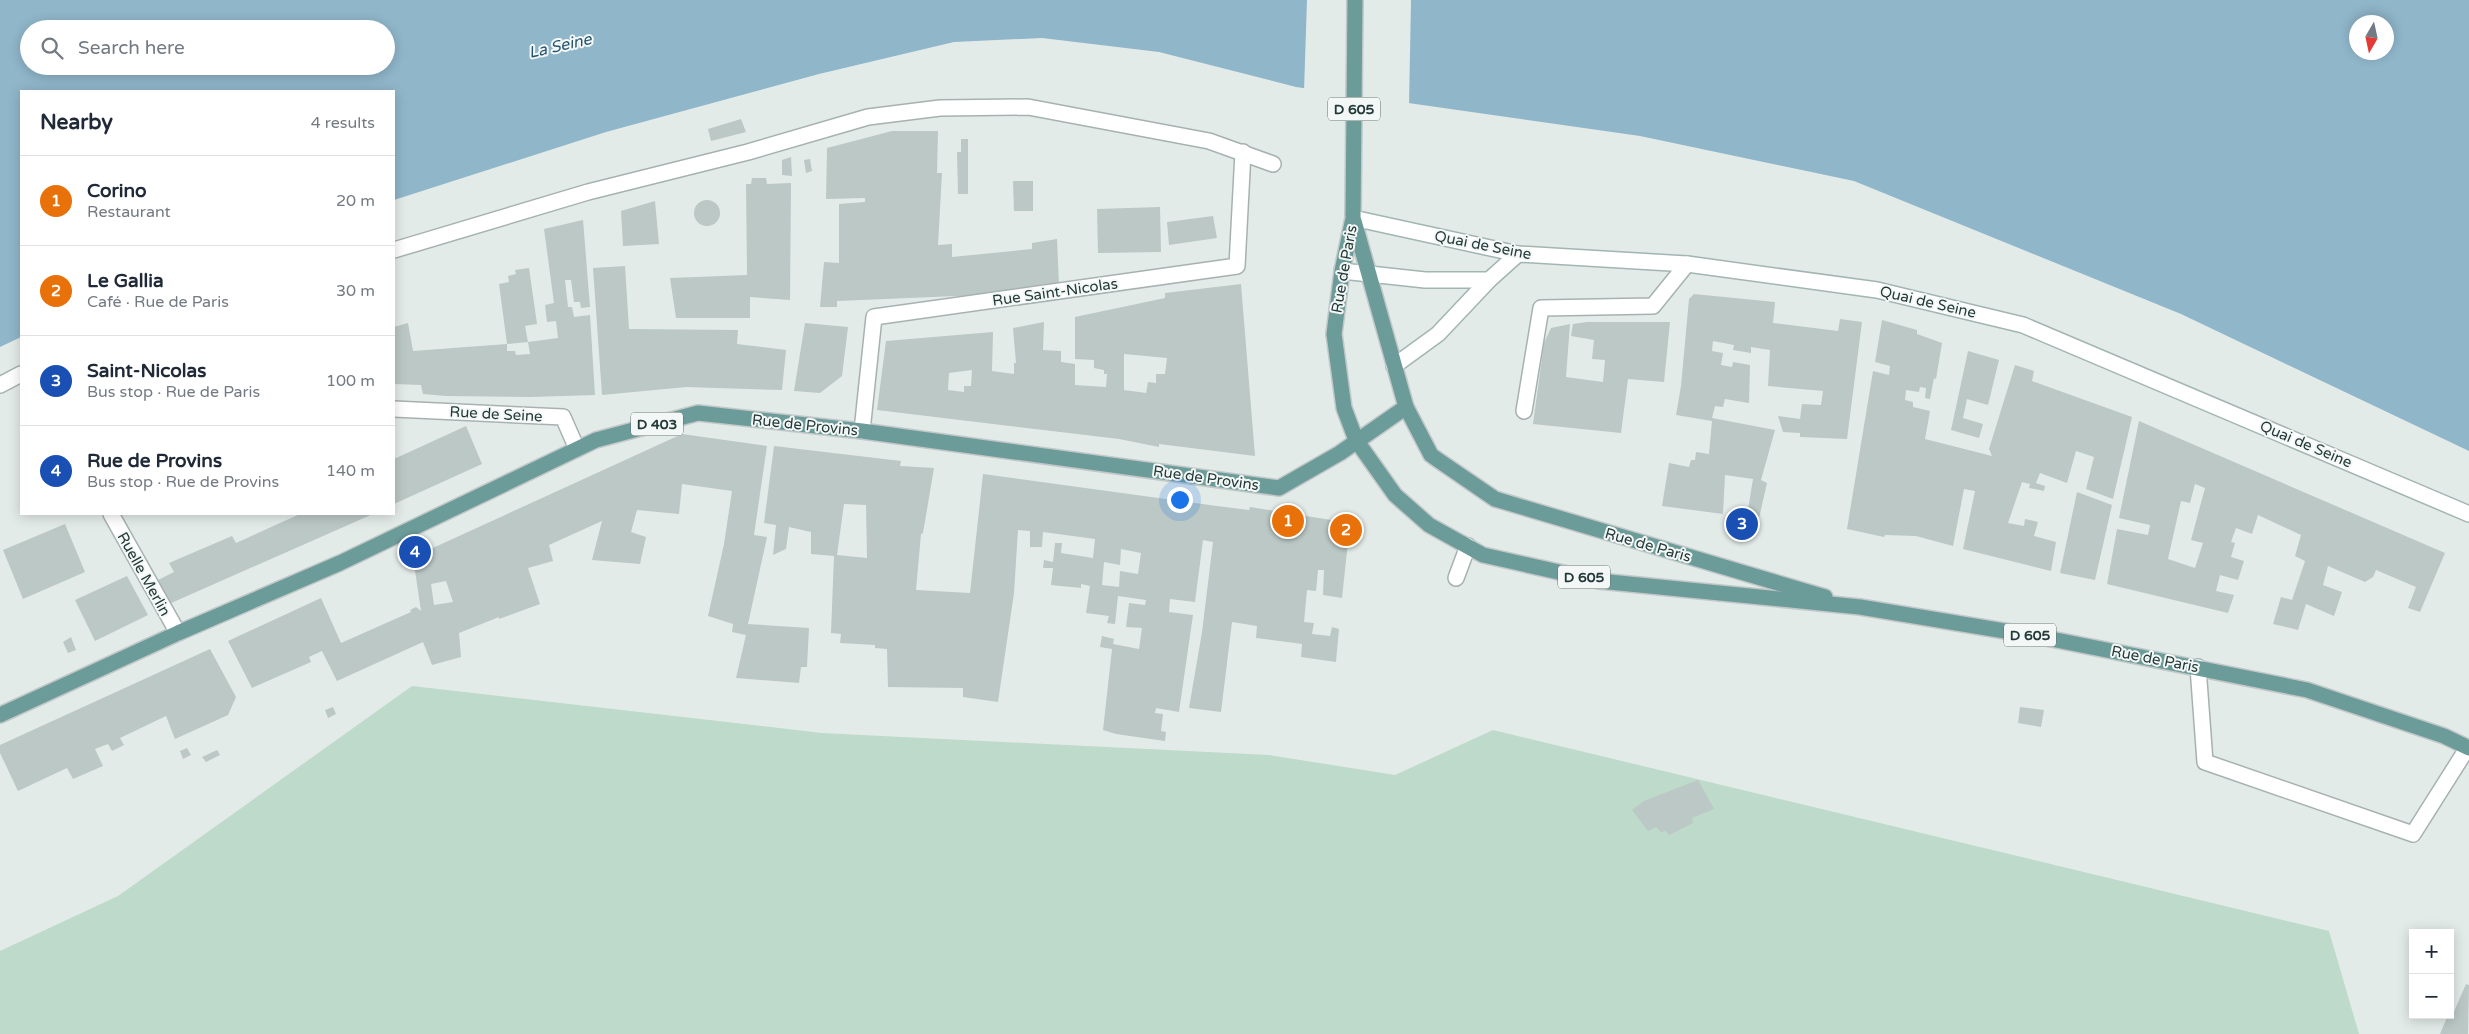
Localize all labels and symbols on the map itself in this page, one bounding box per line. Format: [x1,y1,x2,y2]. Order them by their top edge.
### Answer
north arrow [2349,15,2394,60]
water label: La Seine [527,29,594,63]
road number: D 605 [1328,98,1380,120]
street label: Rue de Paris [1327,224,1361,314]
street label: Quai de Seine [1433,227,1533,263]
street label: Rue Saint-Nicolas [991,274,1119,310]
street label: Quai de Seine [1878,282,1978,322]
street label: Rue de Seine [449,403,543,425]
street label: Rue de Provins [751,410,859,440]
road number: D 403 [631,412,683,436]
street label: Quai de Seine [2257,417,2355,471]
street label: Rue de Provins [1152,462,1260,494]
your location [1167,487,1193,513]
pin: 1 [1272,502,1304,540]
pin: 3 [1726,505,1758,543]
pin: 2 [1330,511,1362,549]
street label: Rue de Paris [1603,524,1693,566]
street label: Ruelle Merlin [114,529,174,619]
pin: 4 [399,533,431,571]
road number: D 605 [1558,566,1610,588]
road number: D 605 [2004,624,2056,646]
street label: Rue de Paris [2110,642,2200,676]

